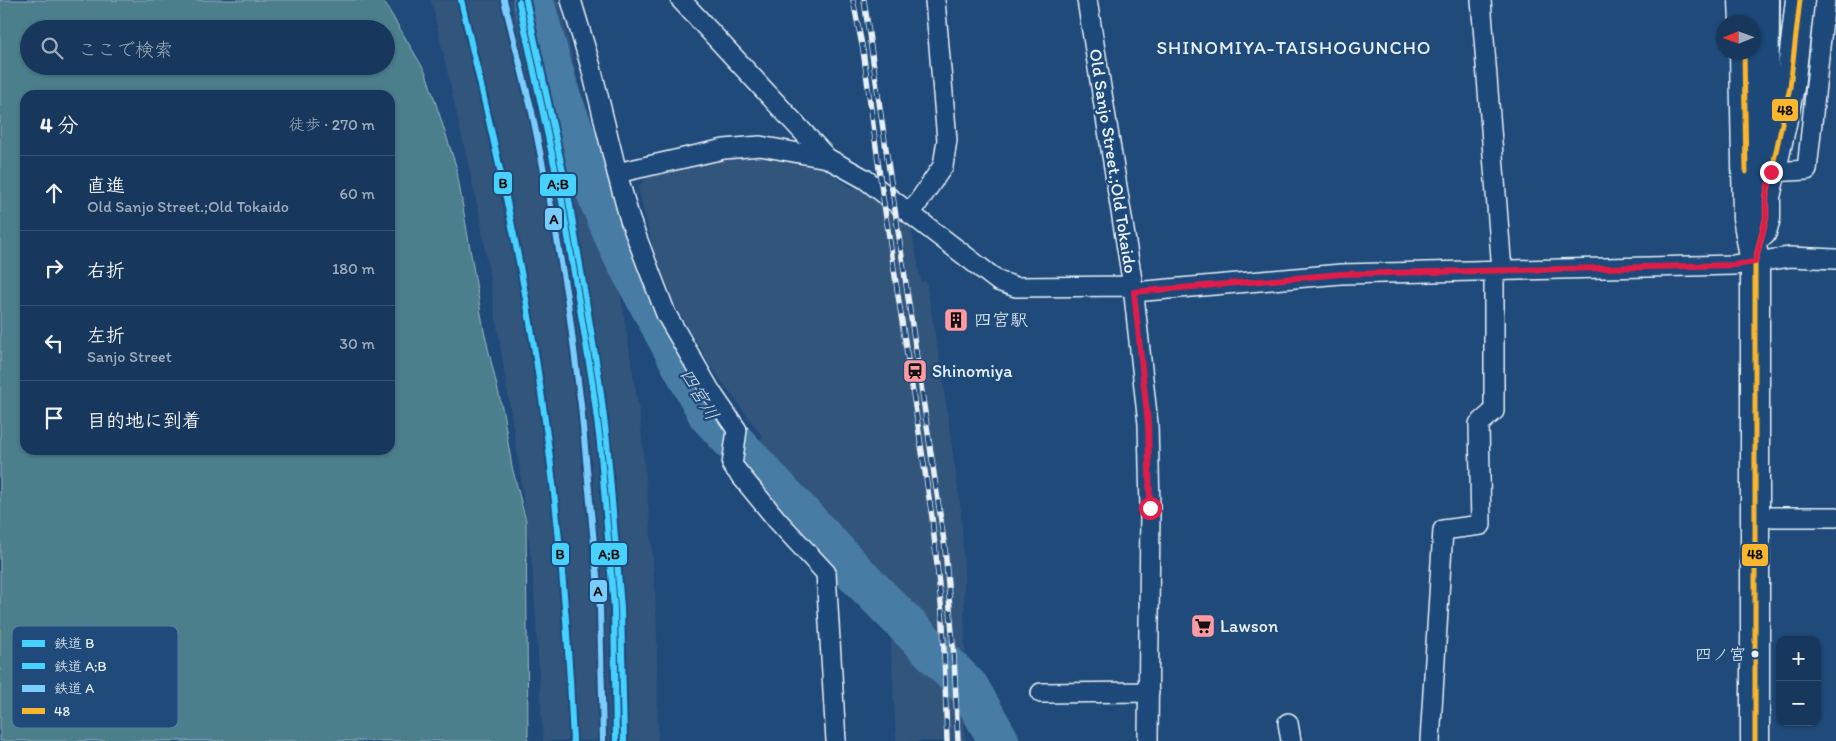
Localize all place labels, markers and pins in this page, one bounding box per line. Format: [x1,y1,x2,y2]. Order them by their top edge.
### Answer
building icon: 四宮駅 [943,307,969,333]
place label: 四宮駅 [974,309,1028,331]
station icon: Shinomiya [902,358,928,384]
place label: Shinomiya [932,360,1013,382]
supermarket icon: Lawson [1190,613,1216,639]
place label: Lawson [1220,615,1278,637]
place label: 四ノ宮 [1695,644,1746,664]
marker: 四ノ宮 [1750,649,1760,659]

